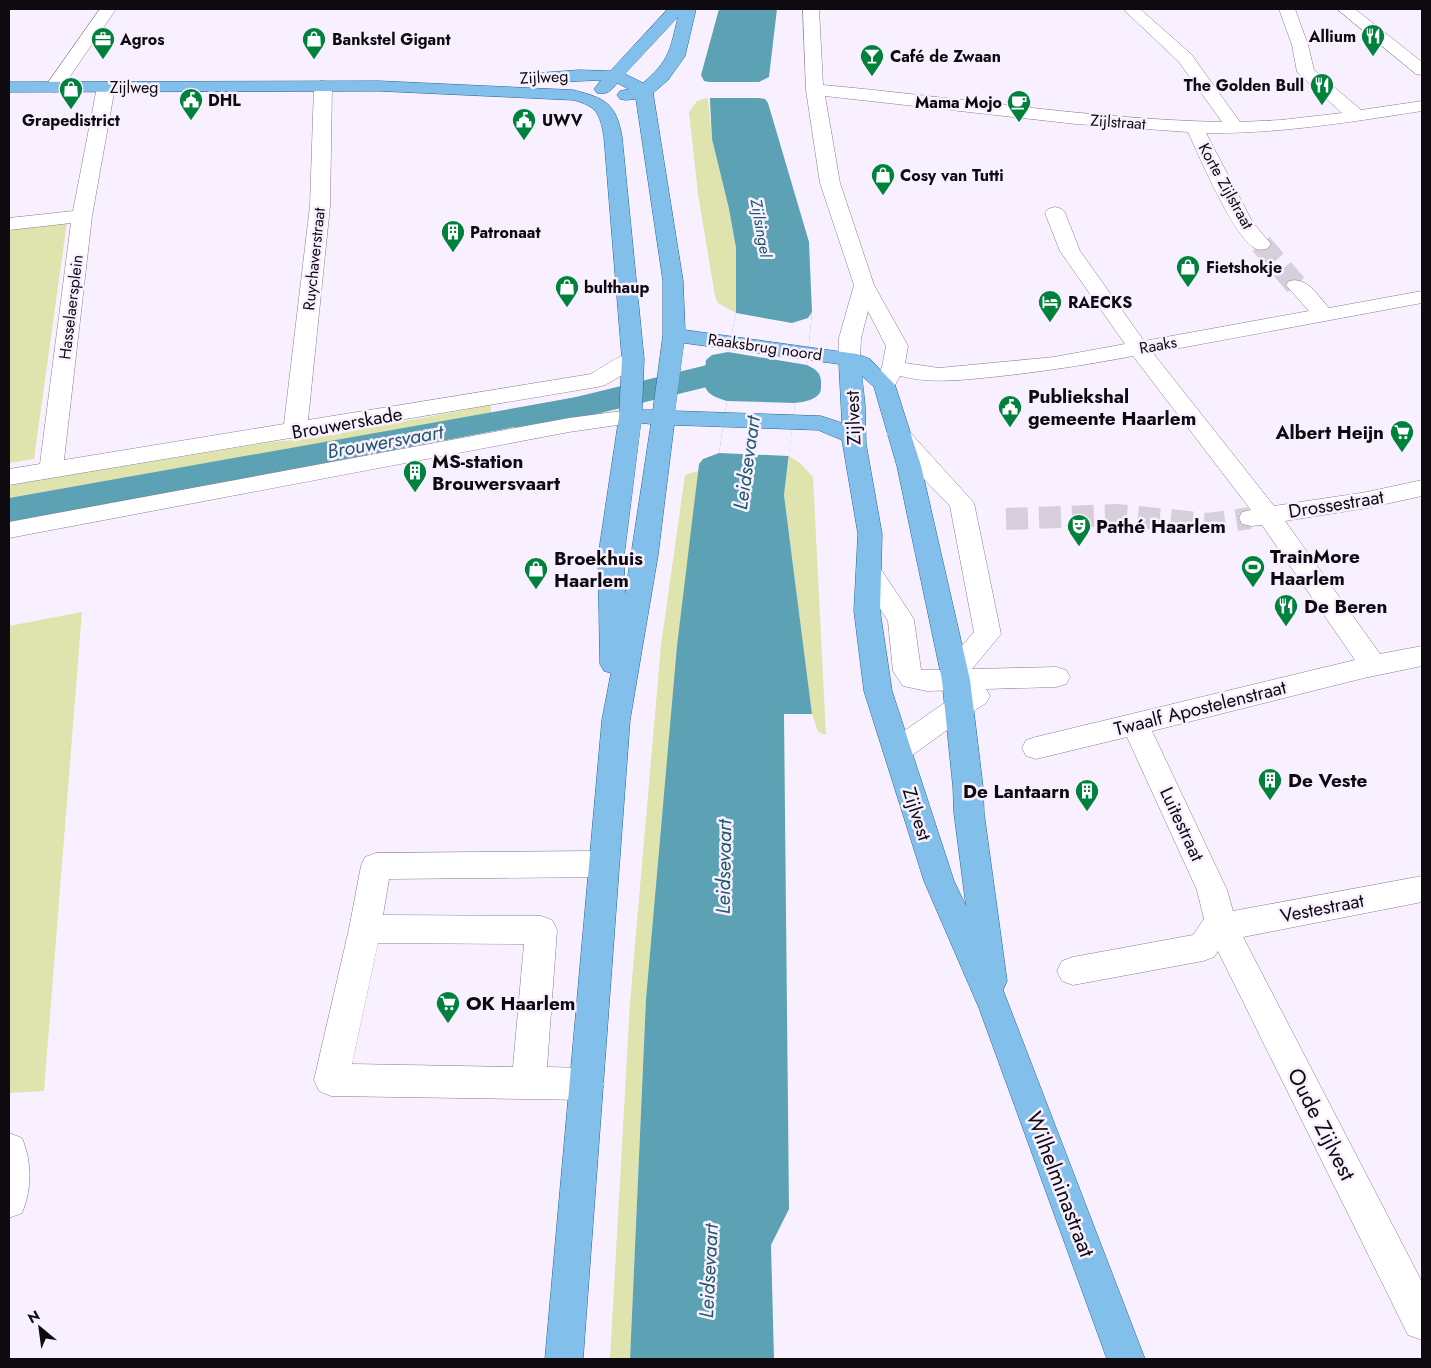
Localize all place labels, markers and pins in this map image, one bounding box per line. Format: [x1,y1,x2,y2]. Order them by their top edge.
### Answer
restaurant icon: Allium [1360,23,1386,57]
place label: Allium [1308,25,1356,48]
office icon: Agros [90,26,116,60]
shop icon: Bankstel Gigant [301,26,327,60]
place label: Agros [119,28,165,51]
place label: Bankstel Gigant [332,28,451,51]
bar icon: Café de Zwaan [859,43,885,77]
place label: Café de Zwaan [890,45,1001,68]
restaurant icon: The Golden Bull [1309,72,1335,106]
place label: The Golden Bull [1184,74,1304,97]
shop icon: Grapedistrict [58,76,84,110]
public building icon: DHL [178,87,204,121]
place label: DHL [208,89,241,112]
cafe icon: Mama Mojo [1006,89,1032,123]
place label: Mama Mojo [915,91,1002,114]
public building icon: UWV [511,107,537,141]
place label: Grapedistrict [22,109,121,132]
place label: UWV [542,109,583,132]
shop icon: Cosy van Tutti [870,162,896,196]
place label: Cosy van Tutti [900,164,1004,187]
building icon: Patronaat [440,219,466,253]
place label: Patronaat [470,221,541,244]
shop icon: Fietshokje [1175,254,1201,288]
place label: Fietshokje [1206,256,1282,279]
shop icon: bulthaup [554,274,580,308]
place label: bulthaup [584,276,649,299]
hotel icon: RAECKS [1037,289,1063,323]
place label: RAECKS [1068,291,1132,314]
place label: Publiekshal gemeente Haarlem [1028,383,1196,432]
public building icon: Publiekshal gemeente Haarlem [997,394,1023,428]
place label: Albert Heijn [1275,419,1384,446]
supermarket icon: Albert Heijn [1389,419,1415,453]
place label: MS-station Brouwersvaart [432,448,560,497]
building icon: MS-station Brouwersvaart [402,459,428,493]
theatre icon: Pathé Haarlem [1066,513,1092,547]
place label: Pathé Haarlem [1096,513,1226,540]
place label: TrainMore Haarlem [1270,543,1360,592]
place label: Broekhuis Haarlem [554,545,643,594]
sports icon: TrainMore Haarlem [1240,554,1266,588]
shop icon: Broekhuis Haarlem [523,556,549,590]
restaurant icon: De Beren [1273,593,1299,627]
place label: De Beren [1304,593,1387,620]
building icon: De Veste [1257,767,1283,801]
place label: De Veste [1288,767,1368,794]
place label: De Lantaarn [963,778,1070,805]
building icon: De Lantaarn [1074,778,1100,812]
supermarket icon: OK Haarlem [435,990,461,1024]
place label: OK Haarlem [466,990,575,1017]

